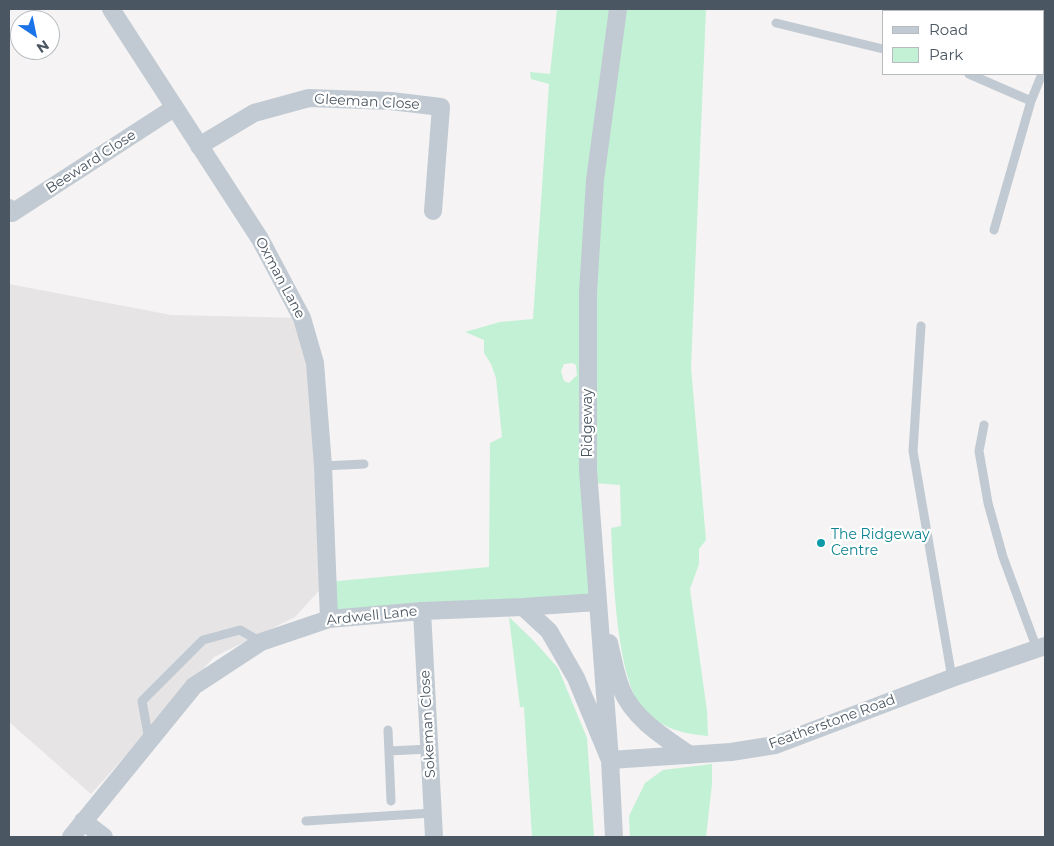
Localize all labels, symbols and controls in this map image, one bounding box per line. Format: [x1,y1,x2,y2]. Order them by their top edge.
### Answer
north arrow [10,10,60,60]
legend [882,10,1044,75]
text: Road [929,20,968,39]
text: N [33,36,53,57]
text: Park [929,45,963,64]
street label: Gleeman Close [314,91,420,113]
street label: Beeward Close [43,127,139,197]
street label: Oxman Lane [252,234,308,322]
street label: Ridgeway [580,389,596,457]
place label: The Ridgeway Centre [831,527,930,560]
marker: The Ridgeway Centre [815,537,827,549]
street label: Ardwell Lane [326,603,418,629]
street label: Sokeman Close [417,670,439,778]
street label: Featherstone Road [766,691,898,753]

